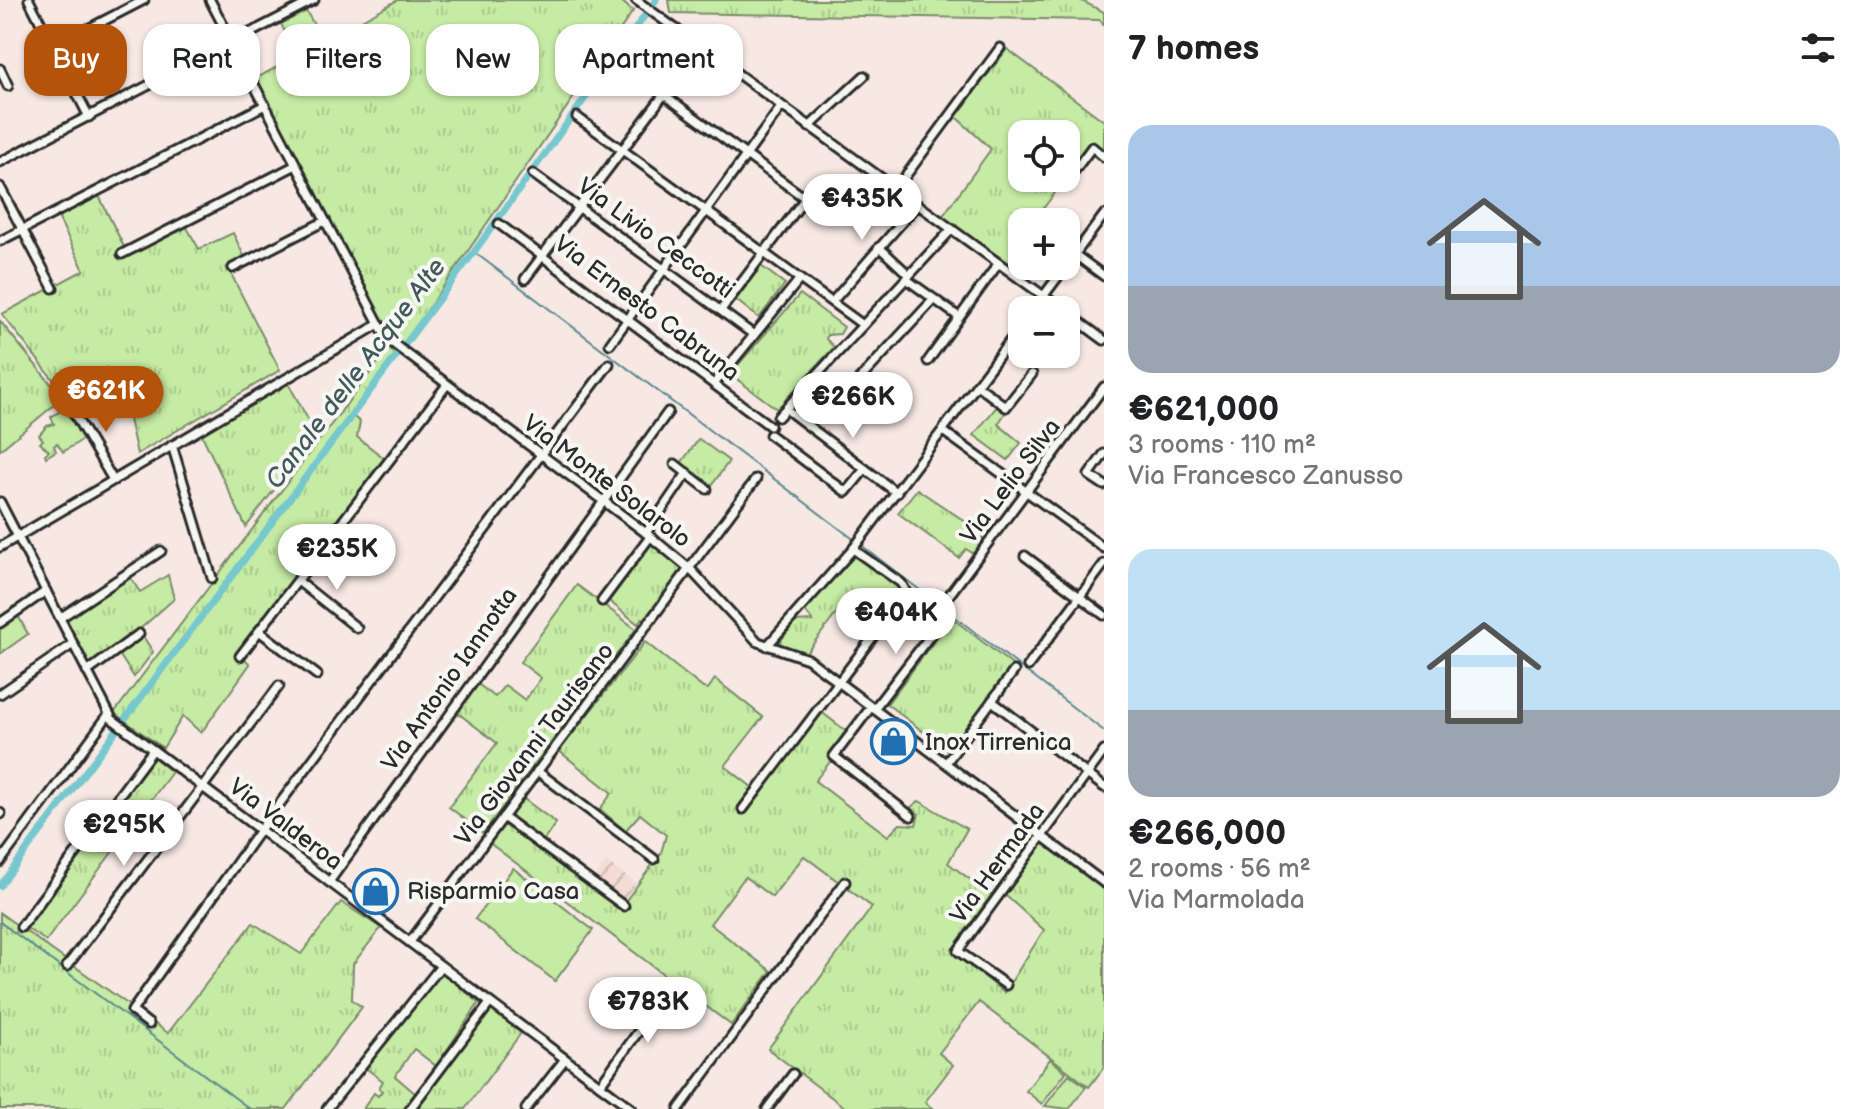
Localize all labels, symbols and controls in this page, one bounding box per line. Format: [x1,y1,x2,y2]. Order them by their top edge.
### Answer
chip: Buy [24,24,127,96]
chip: Rent [143,24,260,96]
chip: Filters [276,24,410,96]
chip: New [426,24,539,96]
chip: Apartment [555,24,743,96]
icon: filters [1796,26,1840,70]
text: 7 homes [1128,28,1259,69]
map controls [1008,120,1080,368]
button: locate [1008,120,1080,192]
street label: Via Livio Ceccotti [572,172,740,305]
pin: €435K [806,174,918,242]
icon: home [1412,177,1556,321]
text: €435K [821,184,903,215]
button: + [1008,208,1080,280]
street label: Via Ernesto Cabruna [548,229,745,388]
water label: Canale delle Acque Alte [259,253,453,495]
button: − [1008,296,1080,368]
pin: €621K [50,366,162,434]
pin: €266K [797,372,909,440]
text: €621K [66,376,146,407]
text: €266K [811,382,895,413]
text: €621,000 [1128,389,1279,430]
street label: Via Monte Solarolo [517,409,696,554]
street label: Via Lelio Silva [954,413,1067,549]
text: 3 rooms · 110 m² [1128,430,1316,461]
text: Via Francesco Zanusso [1128,461,1404,492]
pin: €235K [281,524,393,592]
text: €235K [296,534,378,565]
street label: Via Antonio Iannotta [375,582,524,777]
pin: €404K [840,588,952,656]
text: €404K [854,598,938,629]
icon: home [1412,601,1556,745]
street label: Via Giovanni Taurisano [449,637,620,852]
shop icon: Inox Tirrenica [870,718,918,766]
place label: Inox Tirrenica [925,728,1072,757]
street label: Via Valderoa [223,772,348,877]
street label: Via Hermada [944,797,1051,929]
pin: €295K [68,800,180,868]
text: €295K [82,810,166,841]
text: €266,000 [1128,813,1286,854]
text: 2 rooms · 56 m² [1128,854,1311,885]
shop icon: Risparmio Casa [352,867,400,915]
place label: Risparmio Casa [407,877,579,906]
text: Via Marmolada [1128,885,1305,916]
pin: €783K [592,977,704,1045]
text: €783K [607,987,689,1018]

